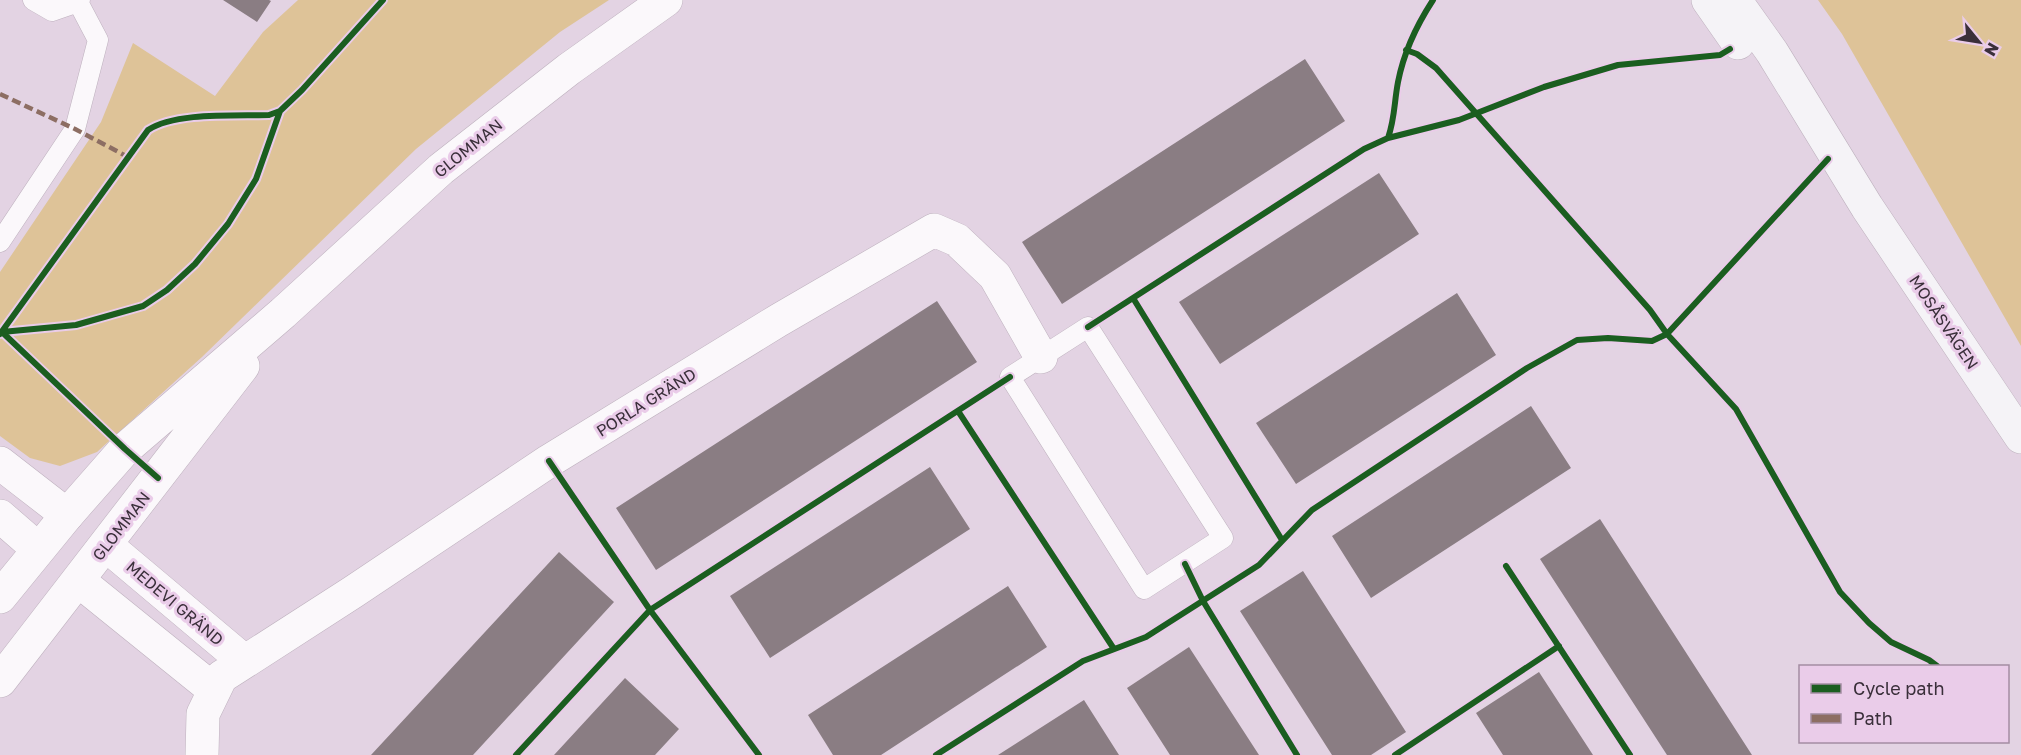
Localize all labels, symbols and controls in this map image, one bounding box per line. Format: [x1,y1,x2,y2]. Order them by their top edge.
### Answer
north arrow [1949,12,2009,72]
text: N [1980,39,2004,60]
street label: GLOMMAN [430,114,506,182]
street label: MOSÅSVÄGEN [1905,271,1983,373]
street label: PORLA GRÄND [592,363,700,441]
street label: GLOMMAN [88,488,154,564]
street label: MEDEVI GRÄND [122,557,228,649]
legend [1799,665,2009,743]
text: Cycle path [1853,677,1945,699]
text: Path [1853,707,1893,729]

